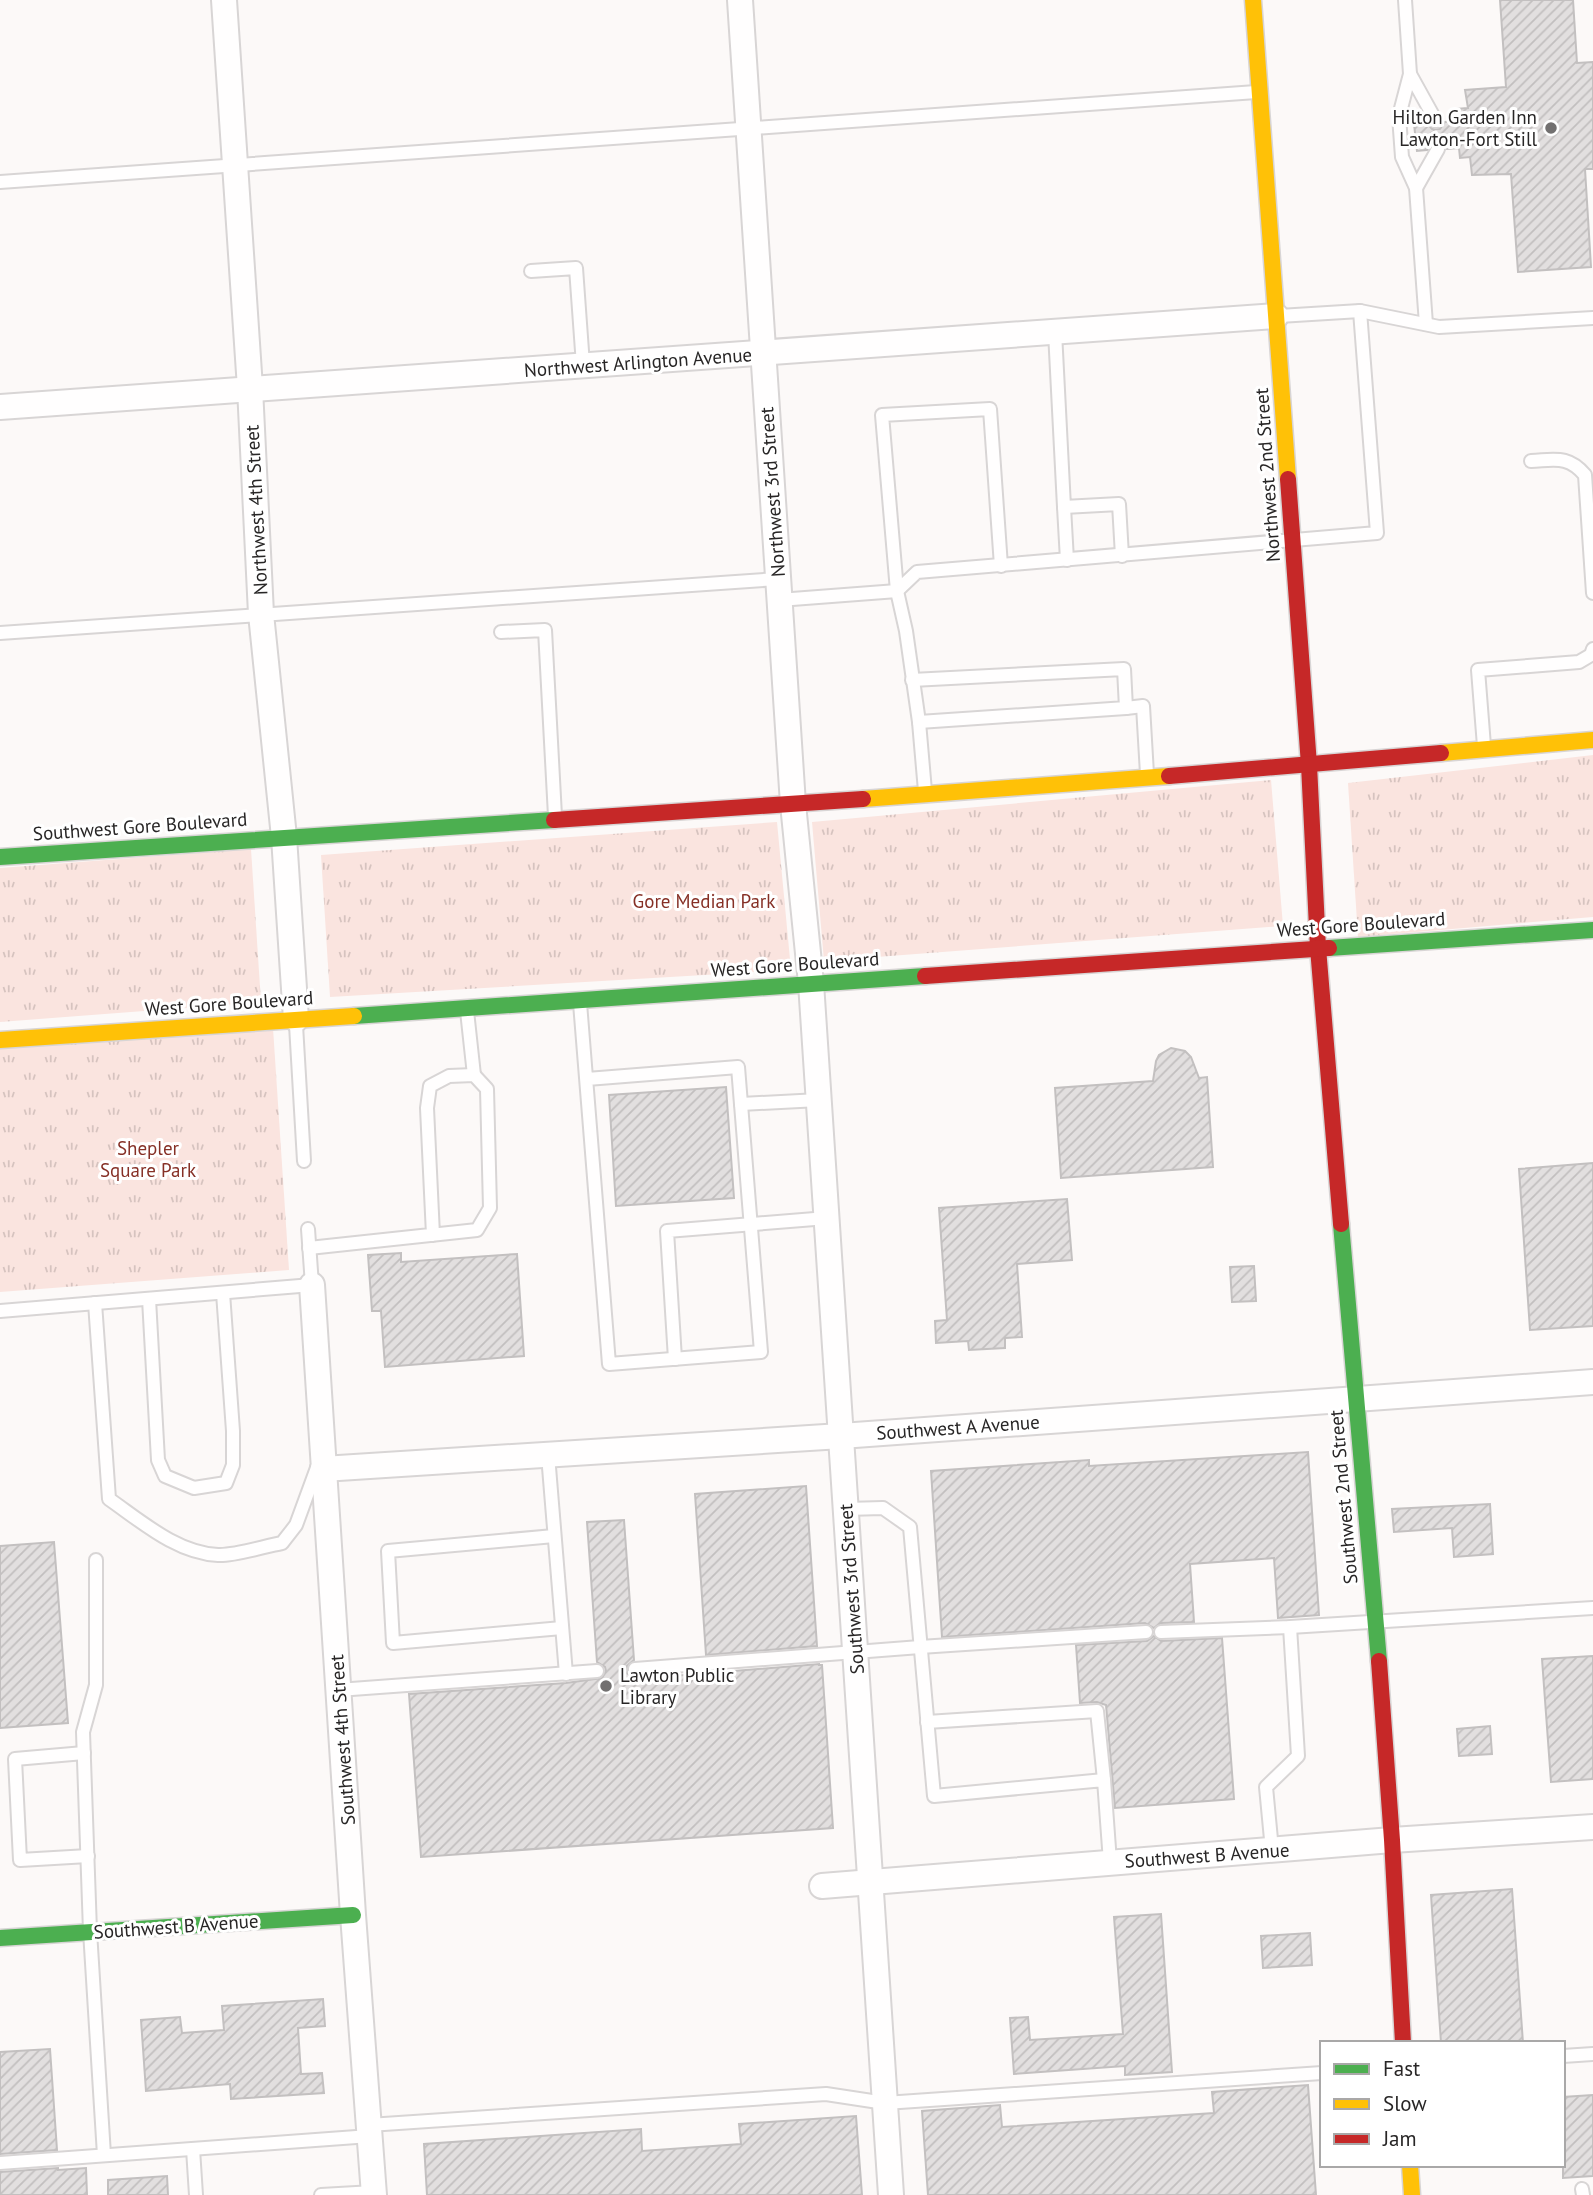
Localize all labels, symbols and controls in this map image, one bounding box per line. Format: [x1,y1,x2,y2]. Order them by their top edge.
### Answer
place label: Hilton Garden Inn Lawton-Fort Still [1393,105,1537,151]
marker: Hilton Garden Inn Lawton-Fort Still [1543,120,1559,136]
street label: Northwest Arlington Avenue [523,342,753,382]
street label: Northwest 2nd Street [1249,387,1285,563]
street label: Northwest 3rd Street [754,406,790,578]
street label: Northwest 4th Street [240,424,272,596]
street label: Southwest Gore Boulevard [32,807,248,845]
park label: Gore Median Park [633,889,775,913]
street label: West Gore Boulevard [1276,906,1446,942]
street label: West Gore Boulevard [710,946,880,982]
street label: West Gore Boulevard [144,985,314,1021]
park label: Shepler Square Park [100,1136,196,1182]
street label: Southwest 2nd Street [1323,1408,1363,1585]
street label: Southwest A Avenue [875,1409,1041,1445]
street label: Southwest 3rd Street [833,1502,869,1675]
street label: Southwest 4th Street [324,1653,360,1826]
place label: Lawton Public Library [620,1663,734,1709]
marker: Lawton Public Library [598,1678,614,1694]
street label: Southwest B Avenue [1124,1837,1290,1873]
street label: Southwest B Avenue [93,1908,259,1944]
legend [1320,2041,1565,2167]
text: Fast [1383,2055,1420,2082]
text: Slow [1383,2090,1427,2117]
text: Jam [1382,2125,1417,2152]

